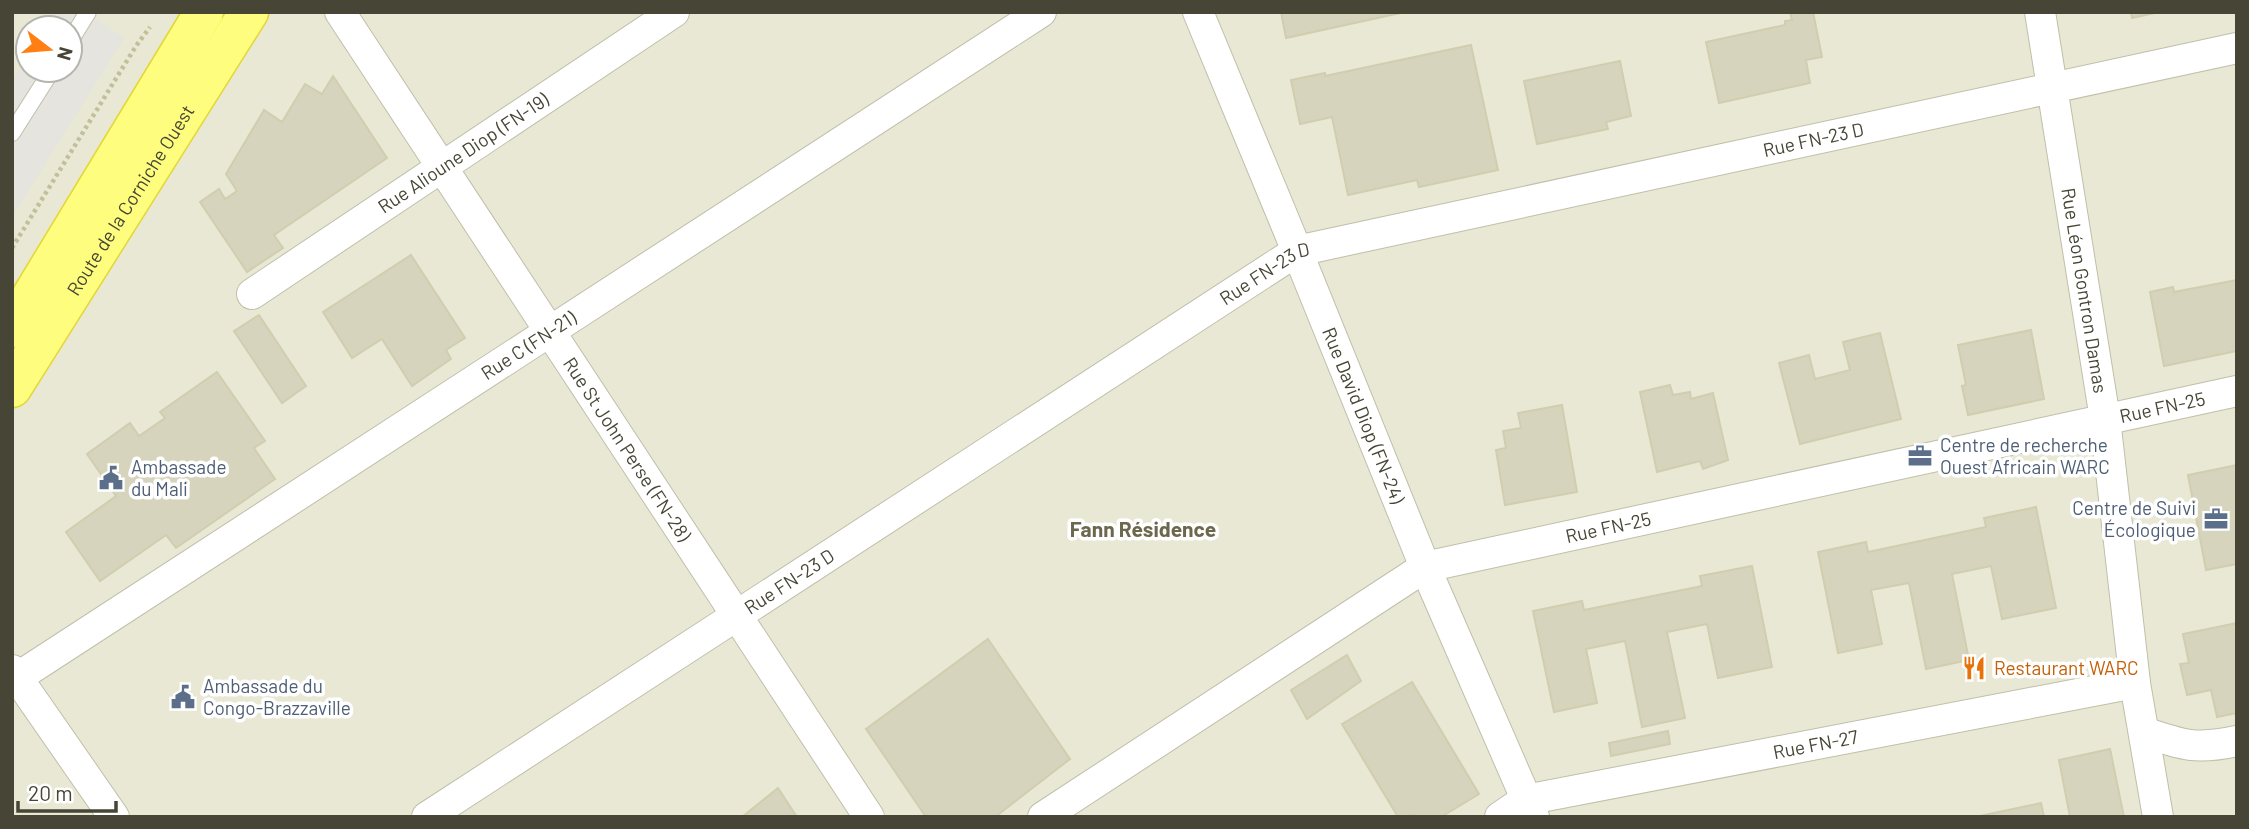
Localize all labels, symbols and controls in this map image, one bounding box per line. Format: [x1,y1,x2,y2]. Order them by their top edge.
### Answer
north arrow [14,14,84,84]
text: N [53,45,79,63]
street label: Rue Alioune Diop (FN-19) [373,87,553,218]
street label: Route de la Corniche Ouest [61,100,199,299]
street label: Rue FN-23 D [1761,117,1866,161]
street label: Rue Léon Gontron Damas [2057,186,2113,395]
street label: Rue FN-23 D [1215,237,1311,309]
street label: Rue C (FN-21) [476,305,581,384]
street label: Rue David Diop (FN-24) [1318,324,1410,508]
street label: Rue St John Perse (FN-28) [559,352,697,546]
street label: Rue FN-25 [2117,386,2207,427]
place label: Centre de recherche Ouest Africain WARC [1940,433,2110,478]
office icon: Centre de recherche Ouest Africain WARC [1906,442,1934,470]
place label: Ambassade du Mali [131,455,227,500]
public building icon: Ambassade du Mali [97,464,125,492]
place label: Centre de Suivi Écologique [2072,496,2196,541]
office icon: Centre de Suivi Écologique [2202,505,2230,533]
street label: Rue FN-25 [1563,506,1653,547]
district label: Fann Résidence [1070,516,1216,541]
street label: Rue FN-23 D [740,543,838,619]
restaurant icon: Restaurant WARC [1960,654,1988,682]
place label: Restaurant WARC [1994,656,2139,679]
place label: Ambassade du Congo-Brazzaville [203,674,351,719]
public building icon: Ambassade du Congo-Brazzaville [169,683,197,711]
street label: Rue FN-27 [1771,724,1860,763]
scale bar [18,770,116,814]
text: 20 m [28,780,73,805]

